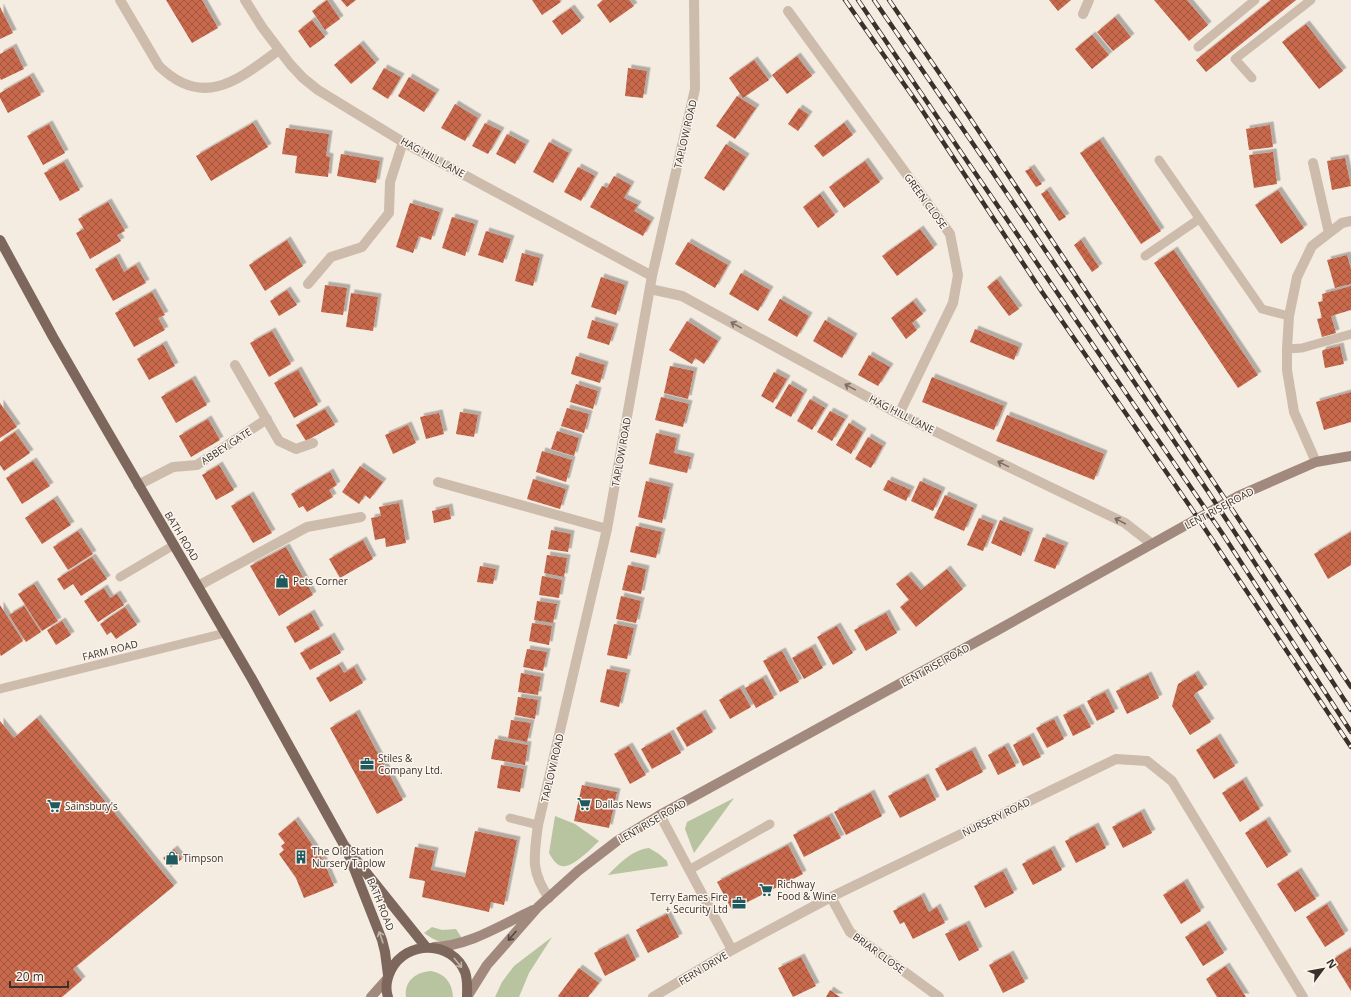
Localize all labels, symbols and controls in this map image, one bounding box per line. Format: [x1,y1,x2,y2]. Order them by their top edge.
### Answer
street label: TAPLOW ROAD [670,98,700,170]
street label: HAG HILL LANE [398,134,468,180]
street label: GREEN CLOSE [901,171,951,231]
one-way arrow [730,321,742,328]
one-way arrow [844,383,856,390]
street label: HAG HILL LANE [867,392,937,436]
street label: TAPLOW ROAD [608,416,634,488]
street label: ABBEY GATE [198,424,254,468]
one-way arrow [998,460,1010,467]
street label: LENT RISE ROAD [1182,484,1256,532]
street label: BATH ROAD [162,508,202,564]
one-way arrow [1114,517,1126,525]
shop icon: Pets Corner [274,573,290,589]
place label: Pets Corner [293,574,348,588]
street label: FARM ROAD [81,636,139,664]
street label: LENT RISE ROAD [898,640,972,690]
street label: TAPLOW ROAD [537,732,567,804]
place label: Stiles & Company Ltd. [378,751,443,777]
office icon: Stiles & Company Ltd. [359,756,375,772]
street label: NURSERY ROAD [960,795,1032,839]
supermarket icon: Dallas News [576,796,592,812]
street label: LENT RISE ROAD [615,796,689,846]
place label: Dallas News [595,797,652,811]
supermarket icon: Sainsbury's [46,798,62,814]
place label: Sainsbury's [65,799,118,813]
place label: The Old Station Nursery Taplow [312,844,386,870]
building icon: The Old Station Nursery Taplow [293,849,309,865]
shop icon: Timpson [164,850,180,866]
place label: Timpson [183,851,223,865]
street label: BATH ROAD [364,876,398,932]
place label: Richway Food & Wine [777,877,837,903]
supermarket icon: Richway Food & Wine [758,882,774,898]
place label: Terry Eames Fire + Security Ltd [650,890,728,916]
office icon: Terry Eames Fire + Security Ltd [731,895,747,911]
street label: BRIAR CLOSE [850,929,908,977]
one-way arrow [377,931,384,944]
one-way arrow [508,931,517,942]
street label: FERN DRIVE [676,948,730,988]
north arrow [1303,949,1343,989]
text: N [1323,956,1341,971]
one-way arrow [453,957,462,968]
scale bar [10,963,68,989]
text: 20 m [16,968,44,985]

